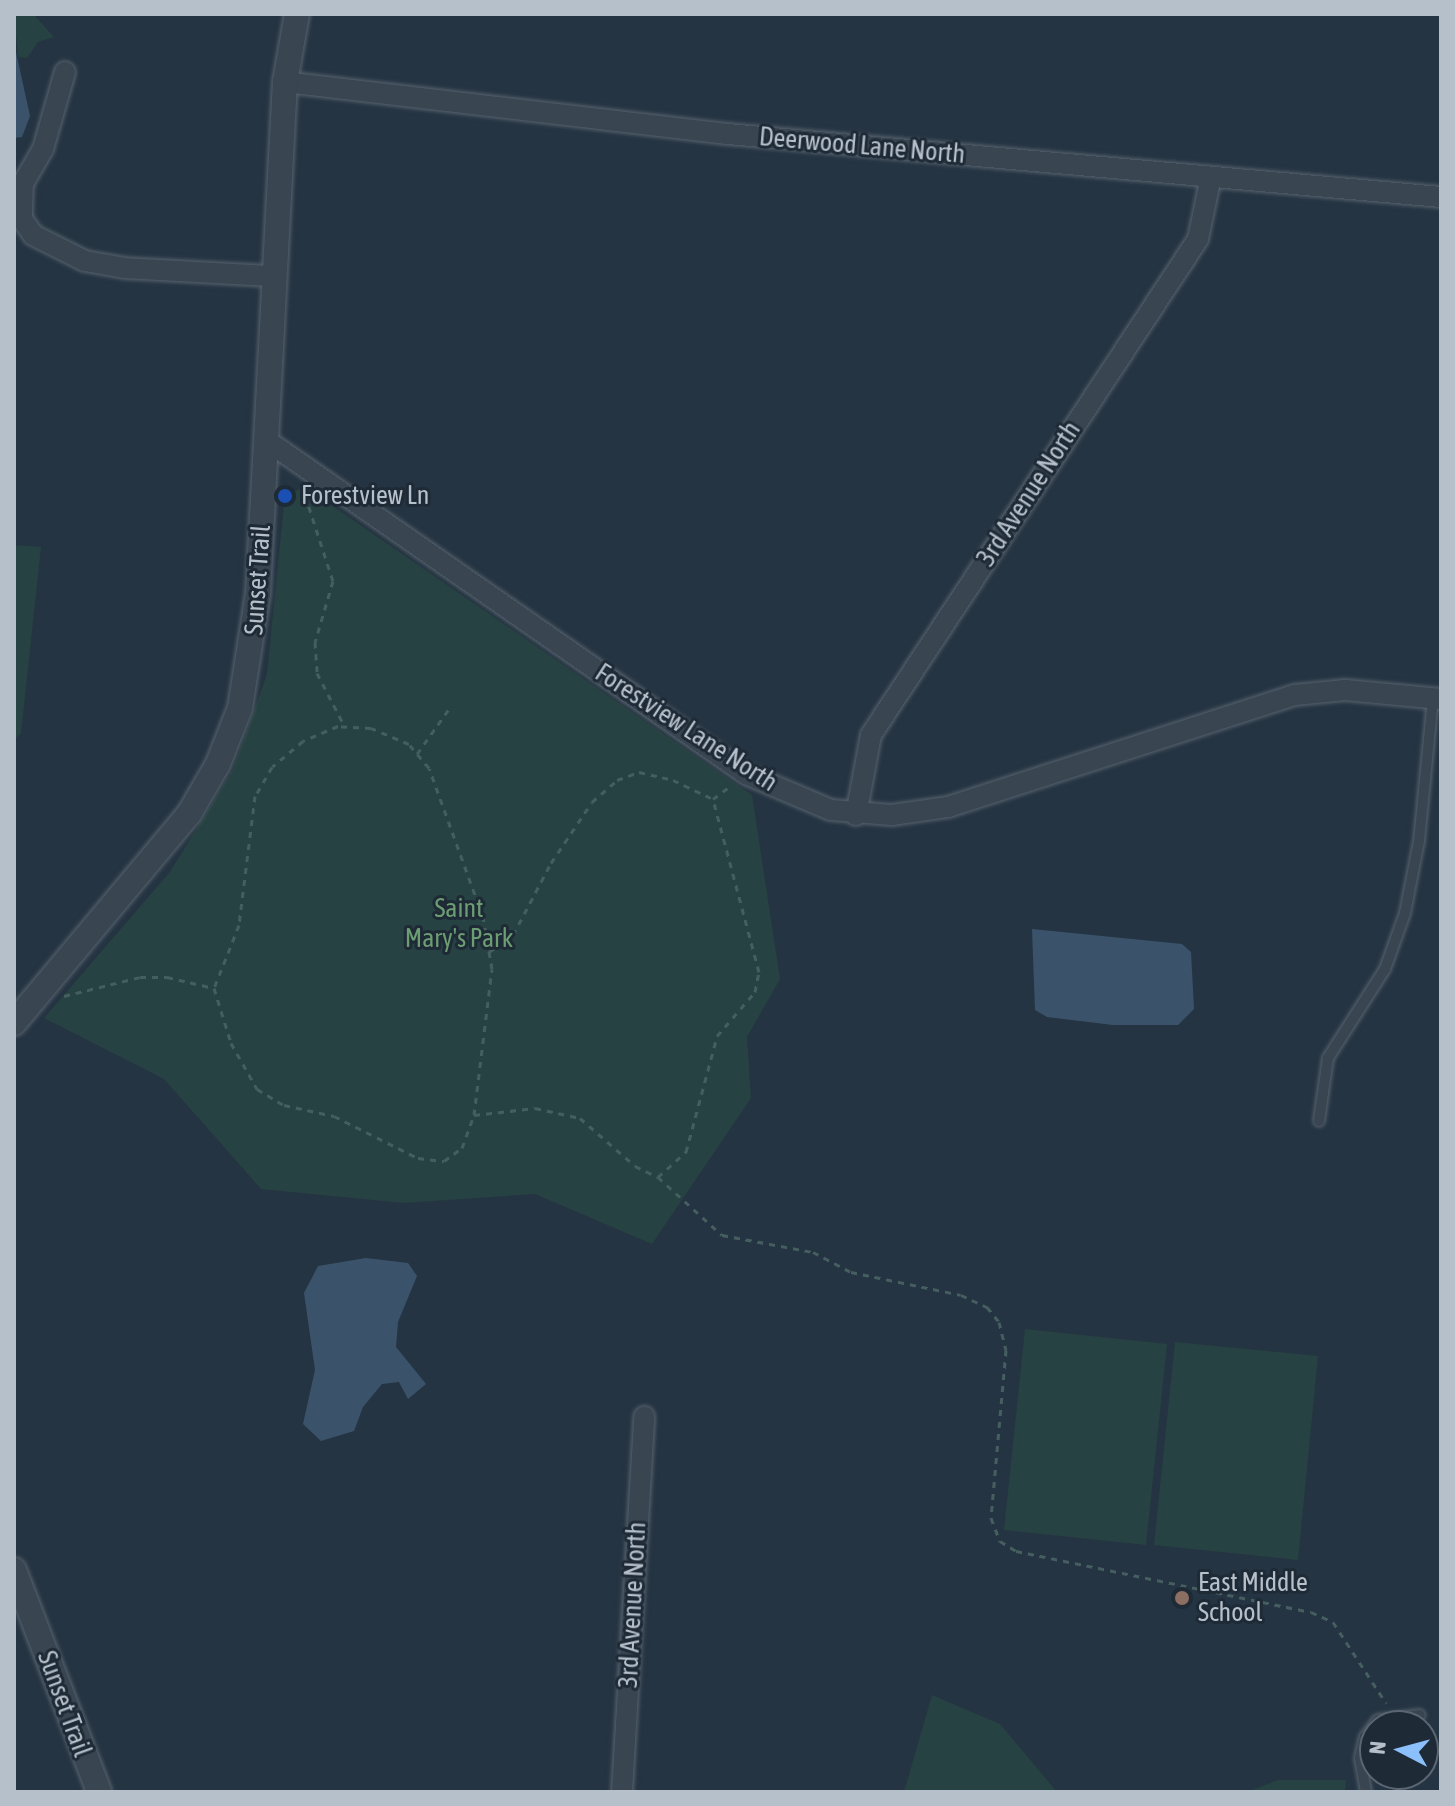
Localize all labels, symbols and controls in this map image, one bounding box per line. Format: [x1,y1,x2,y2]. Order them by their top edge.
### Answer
street label: Deerwood Lane North [758,121,966,171]
street label: 3rd Avenue North [971,416,1087,572]
place label: Forestview Ln [301,480,429,512]
marker: Forestview Ln [276,487,294,505]
street label: Sunset Trail [239,524,277,636]
street label: Forestview Lane North [589,658,783,798]
park label: Saint Mary's Park [405,893,513,954]
street label: 3rd Avenue North [613,1521,653,1689]
place label: East Middle School [1198,1567,1308,1628]
marker: East Middle School [1173,1589,1191,1607]
street label: Sunset Trail [31,1647,97,1761]
north arrow [1359,1710,1439,1790]
text: N [1364,1740,1391,1756]

